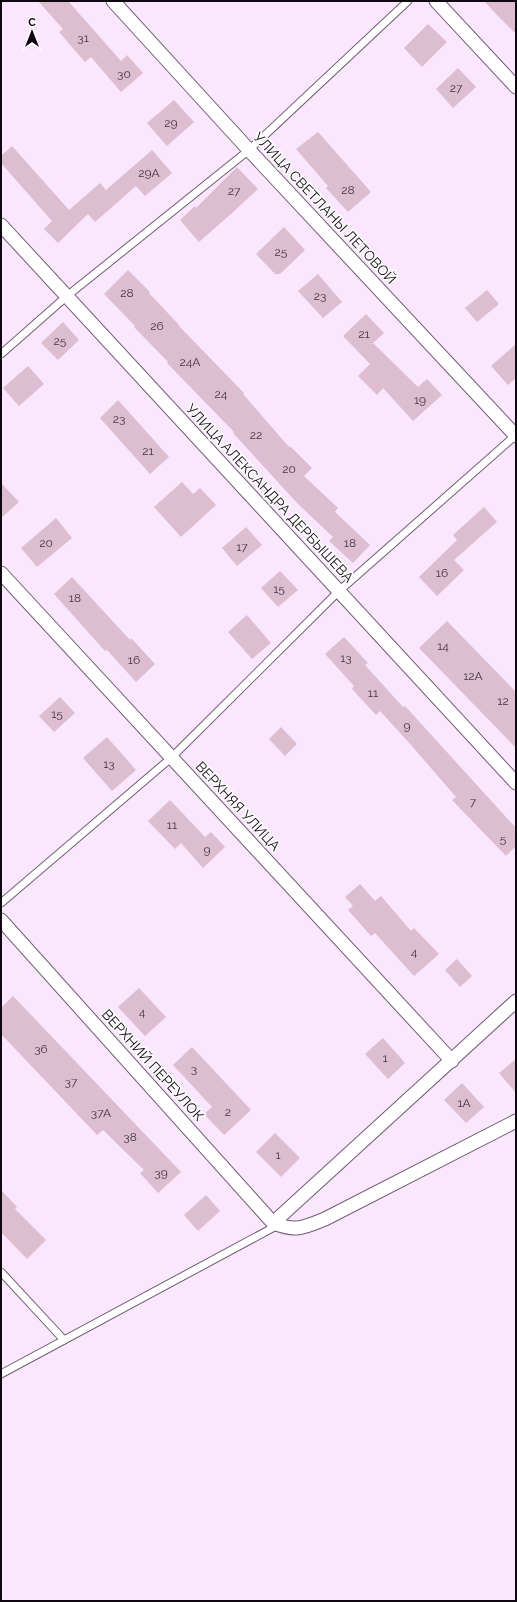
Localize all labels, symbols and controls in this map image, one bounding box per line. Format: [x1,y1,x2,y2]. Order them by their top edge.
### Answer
north arrow [12,12,52,52]
text: С [28,16,36,29]
house number: 31 [77,31,89,45]
house number: 30 [117,67,131,81]
house number: 27 [450,81,463,95]
house number: 29 [164,116,178,130]
street label: УЛИЦА СВЕТЛАНЫ ЛЕТОВОЙ [250,128,400,287]
house number: 29А [138,166,160,180]
house number: 28 [341,183,355,197]
house number: 27 [228,184,241,198]
house number: 25 [275,245,288,259]
house number: 28 [120,286,134,300]
house number: 23 [314,289,326,303]
house number: 26 [150,319,164,333]
house number: 21 [358,327,370,341]
house number: 25 [54,334,67,348]
house number: 24А [180,355,200,369]
house number: 24 [215,387,228,401]
house number: 19 [414,393,426,407]
street label: УЛИЦА АЛЕКСАНДРА ДЕРБЫШЕВА [183,401,357,586]
house number: 23 [113,412,125,426]
house number: 22 [250,428,262,442]
house number: 21 [142,444,154,458]
house number: 20 [282,462,296,476]
house number: 20 [39,536,53,550]
house number: 18 [344,536,356,550]
house number: 17 [236,540,248,554]
house number: 16 [436,566,448,580]
house number: 15 [273,582,285,596]
house number: 18 [69,591,81,605]
house number: 14 [437,639,449,653]
house number: 13 [340,651,352,665]
house number: 16 [128,653,140,667]
house number: 12А [463,669,483,683]
house number: 11 [368,686,378,700]
house number: 12 [497,694,509,708]
house number: 15 [51,707,63,721]
house number: 9 [403,719,411,733]
house number: 13 [103,757,115,771]
street label: ВЕРХНЯЯ УЛИЦА [193,758,284,854]
house number: 7 [470,795,477,809]
house number: 11 [167,818,177,832]
house number: 5 [500,832,507,846]
house number: 9 [203,843,211,857]
house number: 4 [411,945,418,959]
street label: ВЕРХНИЙ ПЕРЕУЛОК [99,1005,208,1124]
house number: 4 [139,1005,146,1019]
house number: 36 [34,1042,48,1056]
house number: 1 [382,1051,388,1065]
house number: 3 [191,1062,197,1076]
house number: 37 [65,1075,78,1089]
house number: 1А [457,1096,471,1110]
house number: 2 [225,1105,231,1119]
house number: 37А [91,1106,111,1120]
house number: 38 [123,1130,137,1144]
house number: 1 [275,1148,281,1162]
house number: 39 [154,1166,168,1180]

